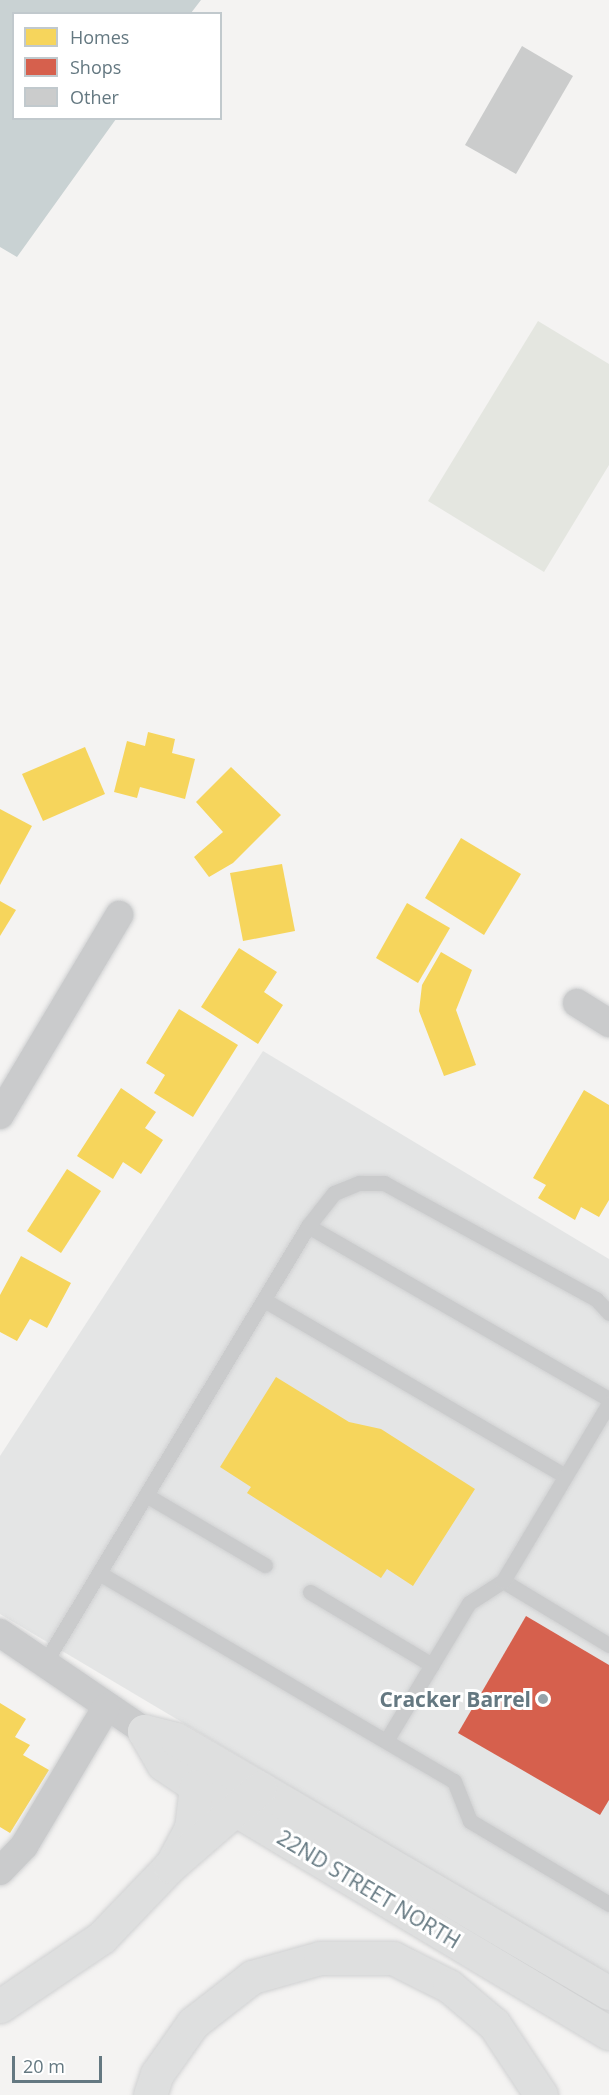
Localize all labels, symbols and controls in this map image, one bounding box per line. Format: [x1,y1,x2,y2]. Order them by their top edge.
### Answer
legend [12,12,222,120]
text: Homes [70,25,129,49]
text: Shops [70,55,121,79]
text: Other [70,85,119,109]
place label: Cracker Barrel [379,1686,531,1712]
marker: Cracker Barrel [536,1692,550,1706]
street label: 22ND STREET NORTH [273,1824,465,1954]
scale bar [15,2044,105,2082]
text: 20 m [23,2054,65,2078]

